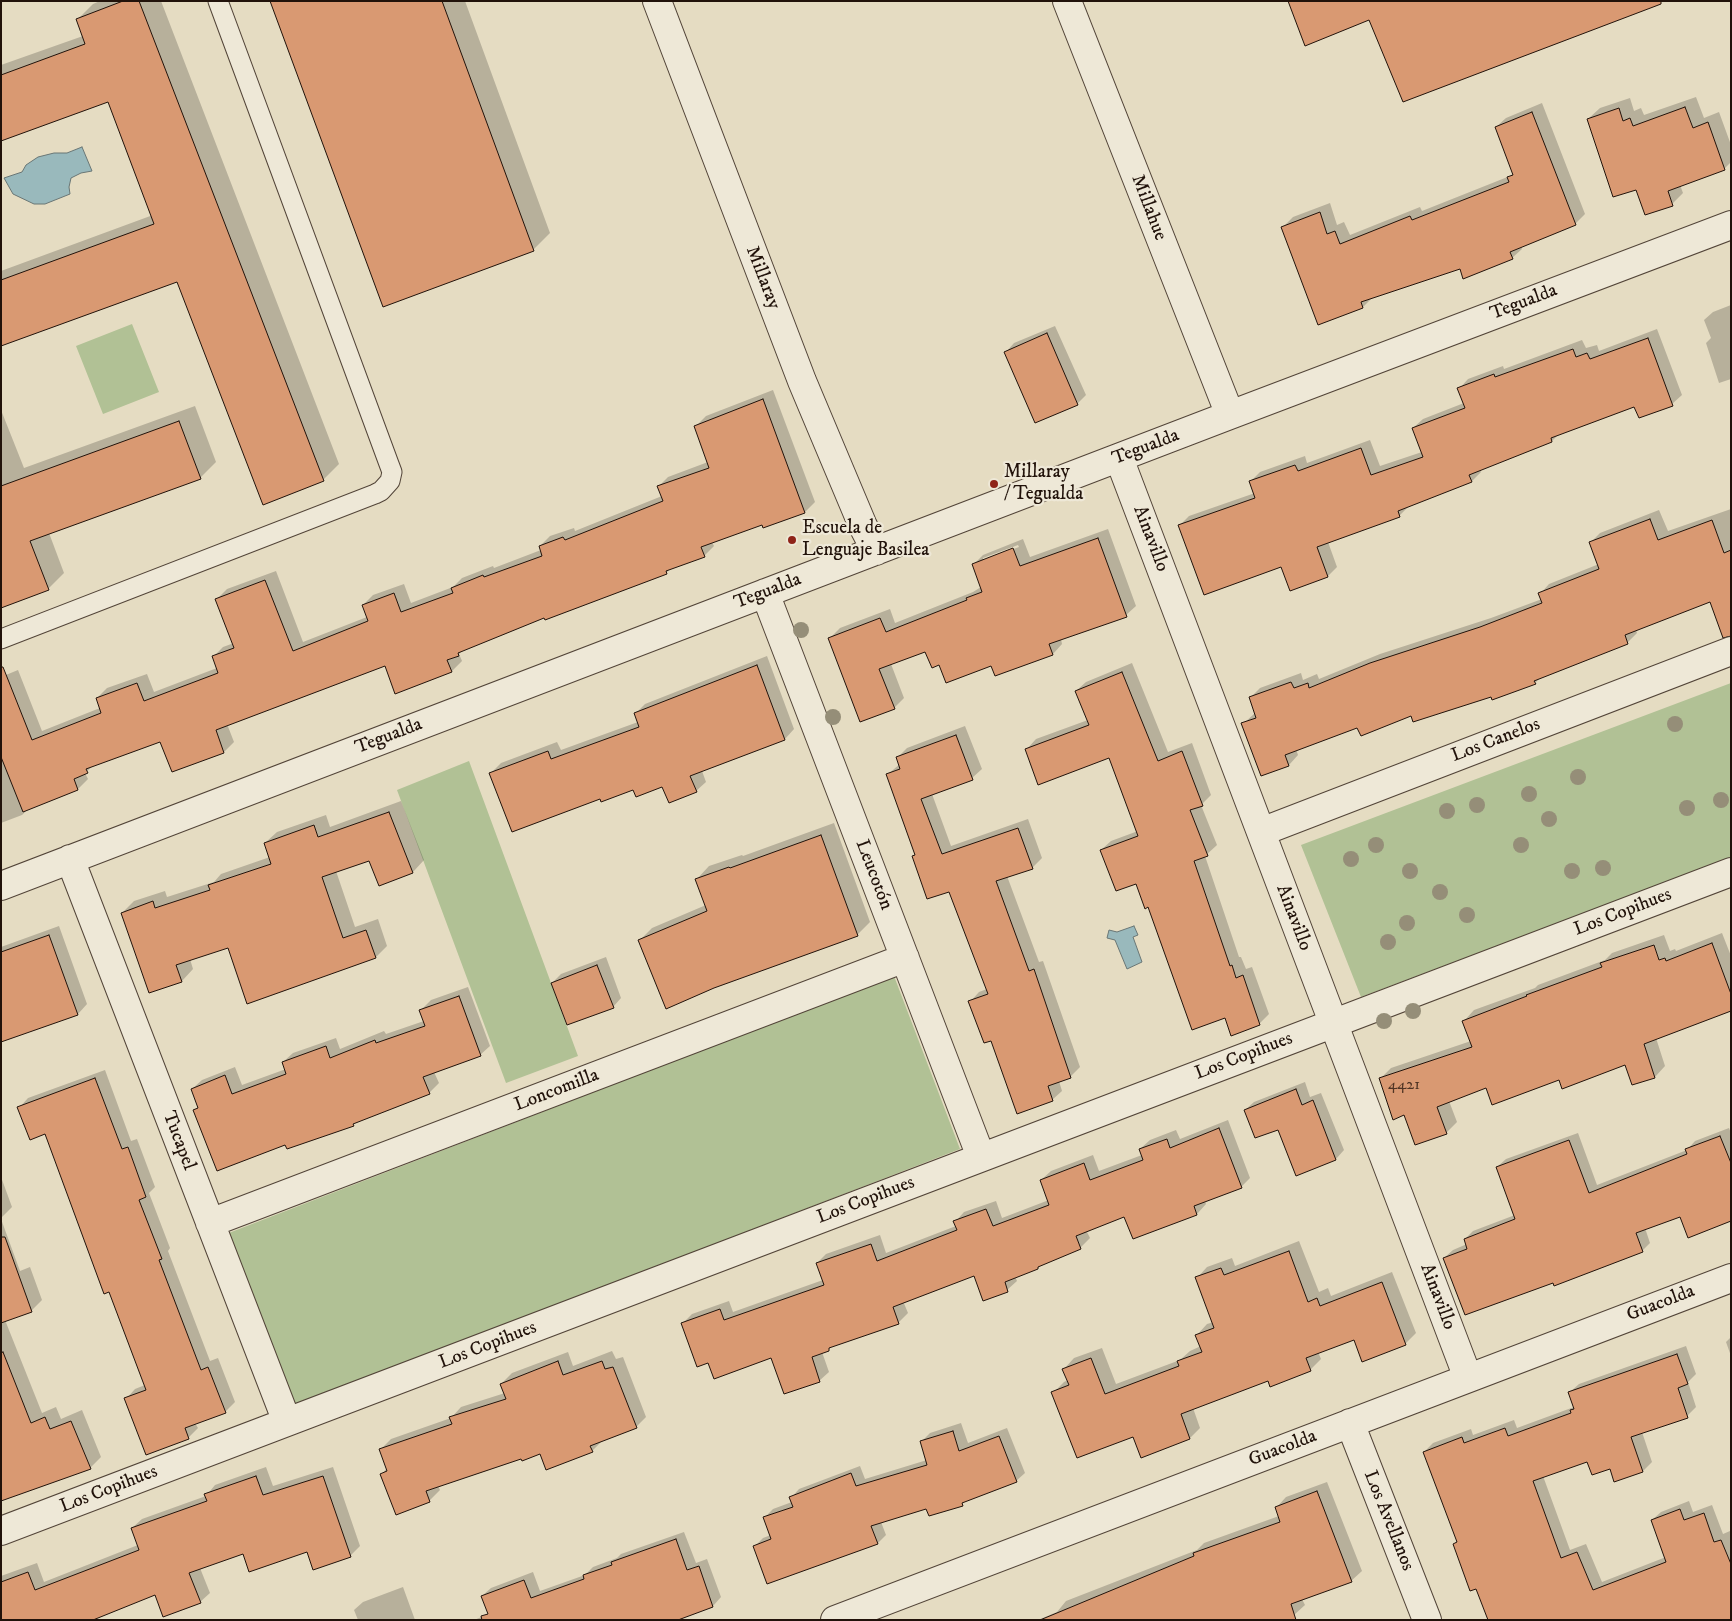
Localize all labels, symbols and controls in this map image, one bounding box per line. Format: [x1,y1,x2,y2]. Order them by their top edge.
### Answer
street label: Millahue [1125,172,1171,244]
street label: Millaray [740,243,784,313]
street label: Tegualda [1487,280,1561,326]
street label: Tegualda [1109,425,1183,471]
place label: Millaray / Tegualda [1004,462,1083,506]
marker: Millaray / Tegualda [988,478,1000,490]
street label: Ainavillo [1127,503,1173,575]
place label: Escuela de Lenguaje Basilea [802,518,929,562]
marker: Escuela de Lenguaje Basilea [786,534,798,546]
street label: Tegualda [731,569,805,615]
street label: Tegualda [352,714,426,760]
street label: Los Canelos [1448,714,1544,768]
street label: Leucotón [849,837,897,913]
street label: Ainavillo [1270,882,1316,954]
street label: Los Copihues [1571,884,1675,942]
street label: Los Copihues [1192,1028,1296,1086]
street label: Loncomilla [511,1064,603,1118]
house number: 4421 [1388,1076,1420,1096]
street label: Tucapel [156,1108,200,1174]
street label: Los Copihues [814,1172,918,1230]
street label: Ainavillo [1414,1261,1460,1333]
street label: Guacolda [1624,1281,1698,1327]
street label: Los Copihues [436,1317,540,1375]
street label: Guacolda [1246,1426,1320,1472]
street label: Los Copihues [57,1461,161,1519]
street label: Los Avellanos [1358,1468,1418,1574]

